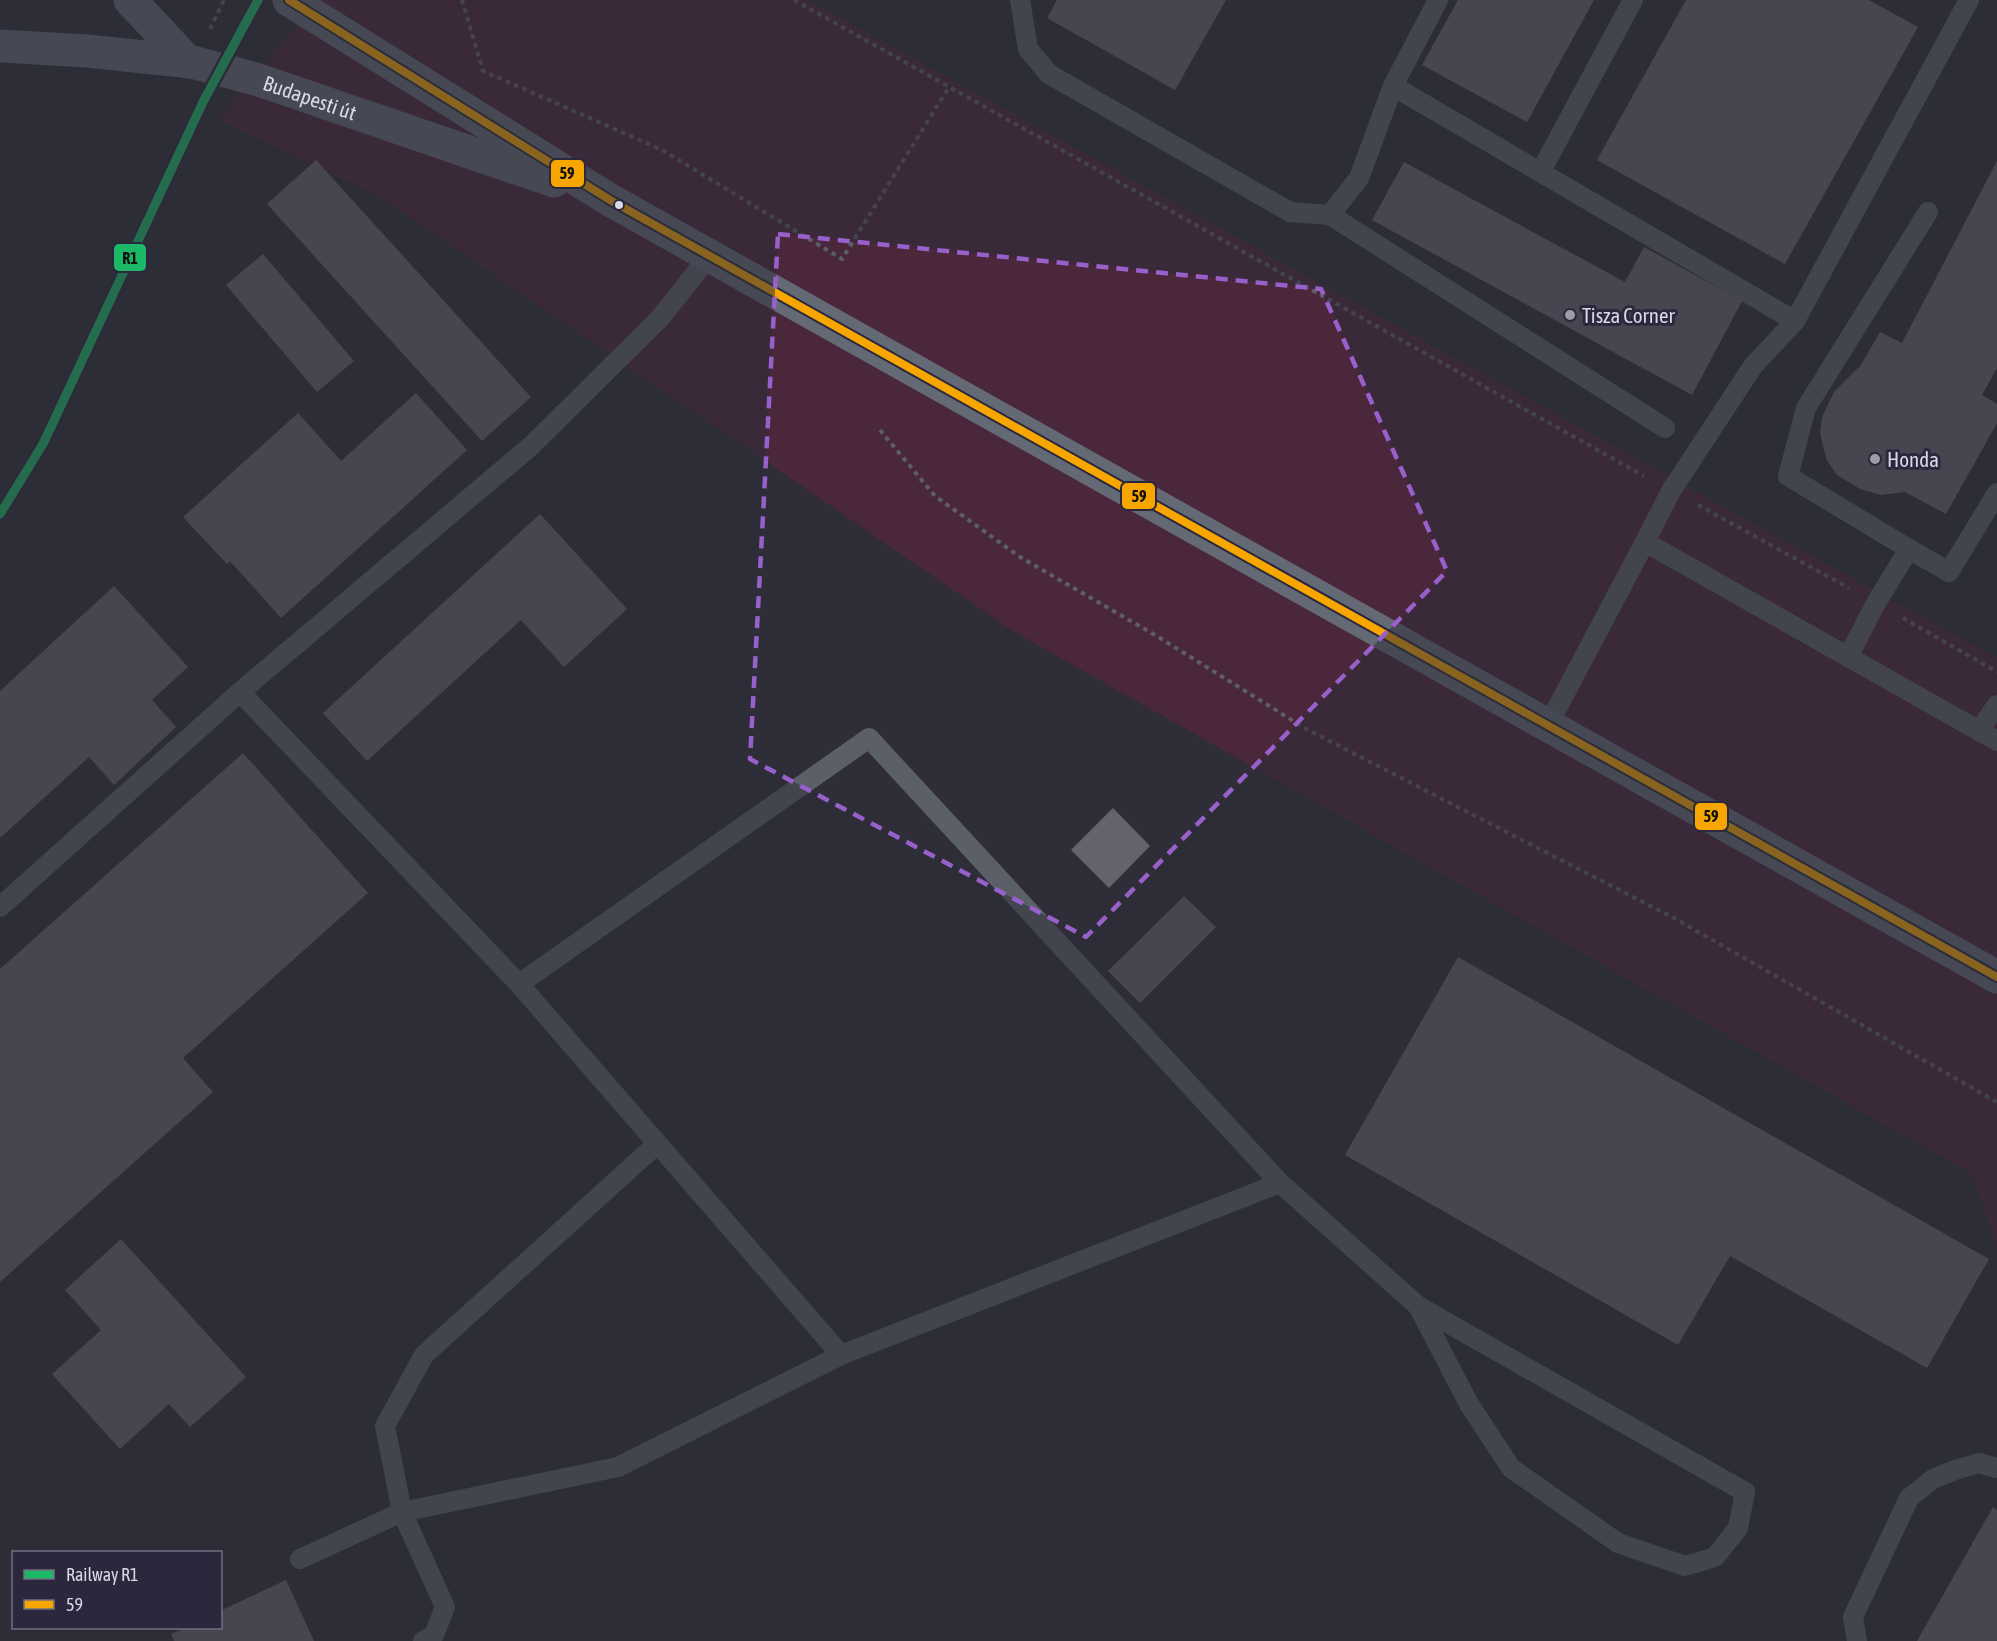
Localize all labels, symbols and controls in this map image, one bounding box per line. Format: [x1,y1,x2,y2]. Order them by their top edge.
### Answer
street label: Budapesti út [260,70,360,124]
line badge: 59 [550,159,585,188]
text: 59 [559,164,575,182]
unlabelled marker [613,199,625,211]
line badge: R1 [113,243,147,272]
text: R1 [122,249,138,267]
place label: Tisza Corner [1582,303,1675,327]
marker: Tisza Corner [1563,308,1577,322]
place label: Honda [1887,447,1939,471]
marker: Honda [1868,452,1882,466]
line badge: 59 [1121,482,1156,510]
text: 59 [1131,487,1147,505]
line badge: 59 [1694,802,1728,831]
text: 59 [1703,807,1719,825]
legend [12,1551,222,1629]
text: Railway R1 [66,1564,138,1585]
text: 59 [66,1594,83,1615]

